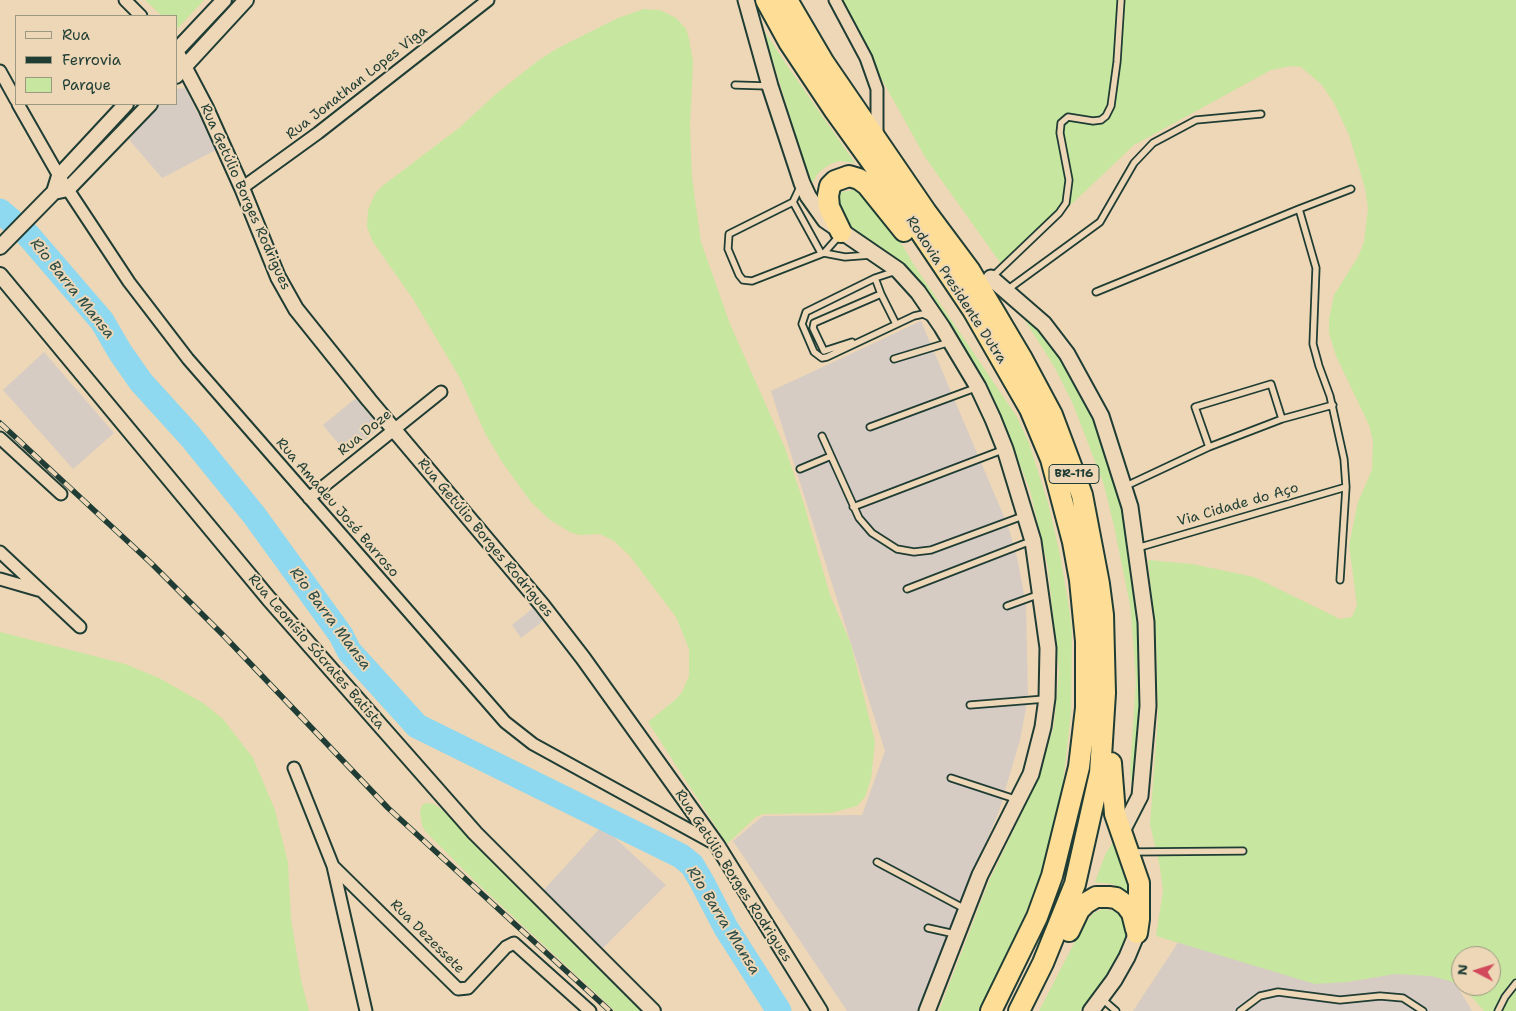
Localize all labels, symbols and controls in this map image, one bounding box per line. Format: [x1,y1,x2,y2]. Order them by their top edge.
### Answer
legend [15,15,178,105]
street label: Rua Jonathan Lopes Viga [283,23,431,143]
text: Rua [62,25,90,45]
text: Ferrovia [62,50,121,70]
text: Parque [62,75,111,95]
street label: Rua Getúlio Borges Rodrigues [196,101,294,293]
street label: Rodovia Presidente Dutra [902,213,1010,367]
water label: Rio Barra Mansa [26,235,118,343]
street label: Rua Doze [335,406,395,460]
street label: Rua Amadeu José Barroso [272,435,402,581]
street label: Rua Getúlio Borges Rodrigues [414,455,556,621]
road number: BR-116 [1049,464,1099,484]
street label: Via Cidade do Aço [1175,480,1301,530]
water label: Rio Barra Mansa [286,564,374,674]
street label: Rua Leonísio Sócrates Batista [244,571,388,733]
street label: Rua Getúlio Borges Rodrigues [671,787,795,965]
water label: Rio Barra Mansa [683,864,763,978]
street label: Rua Dezessete [386,896,468,978]
north arrow [1451,946,1501,996]
text: N [1453,963,1472,976]

